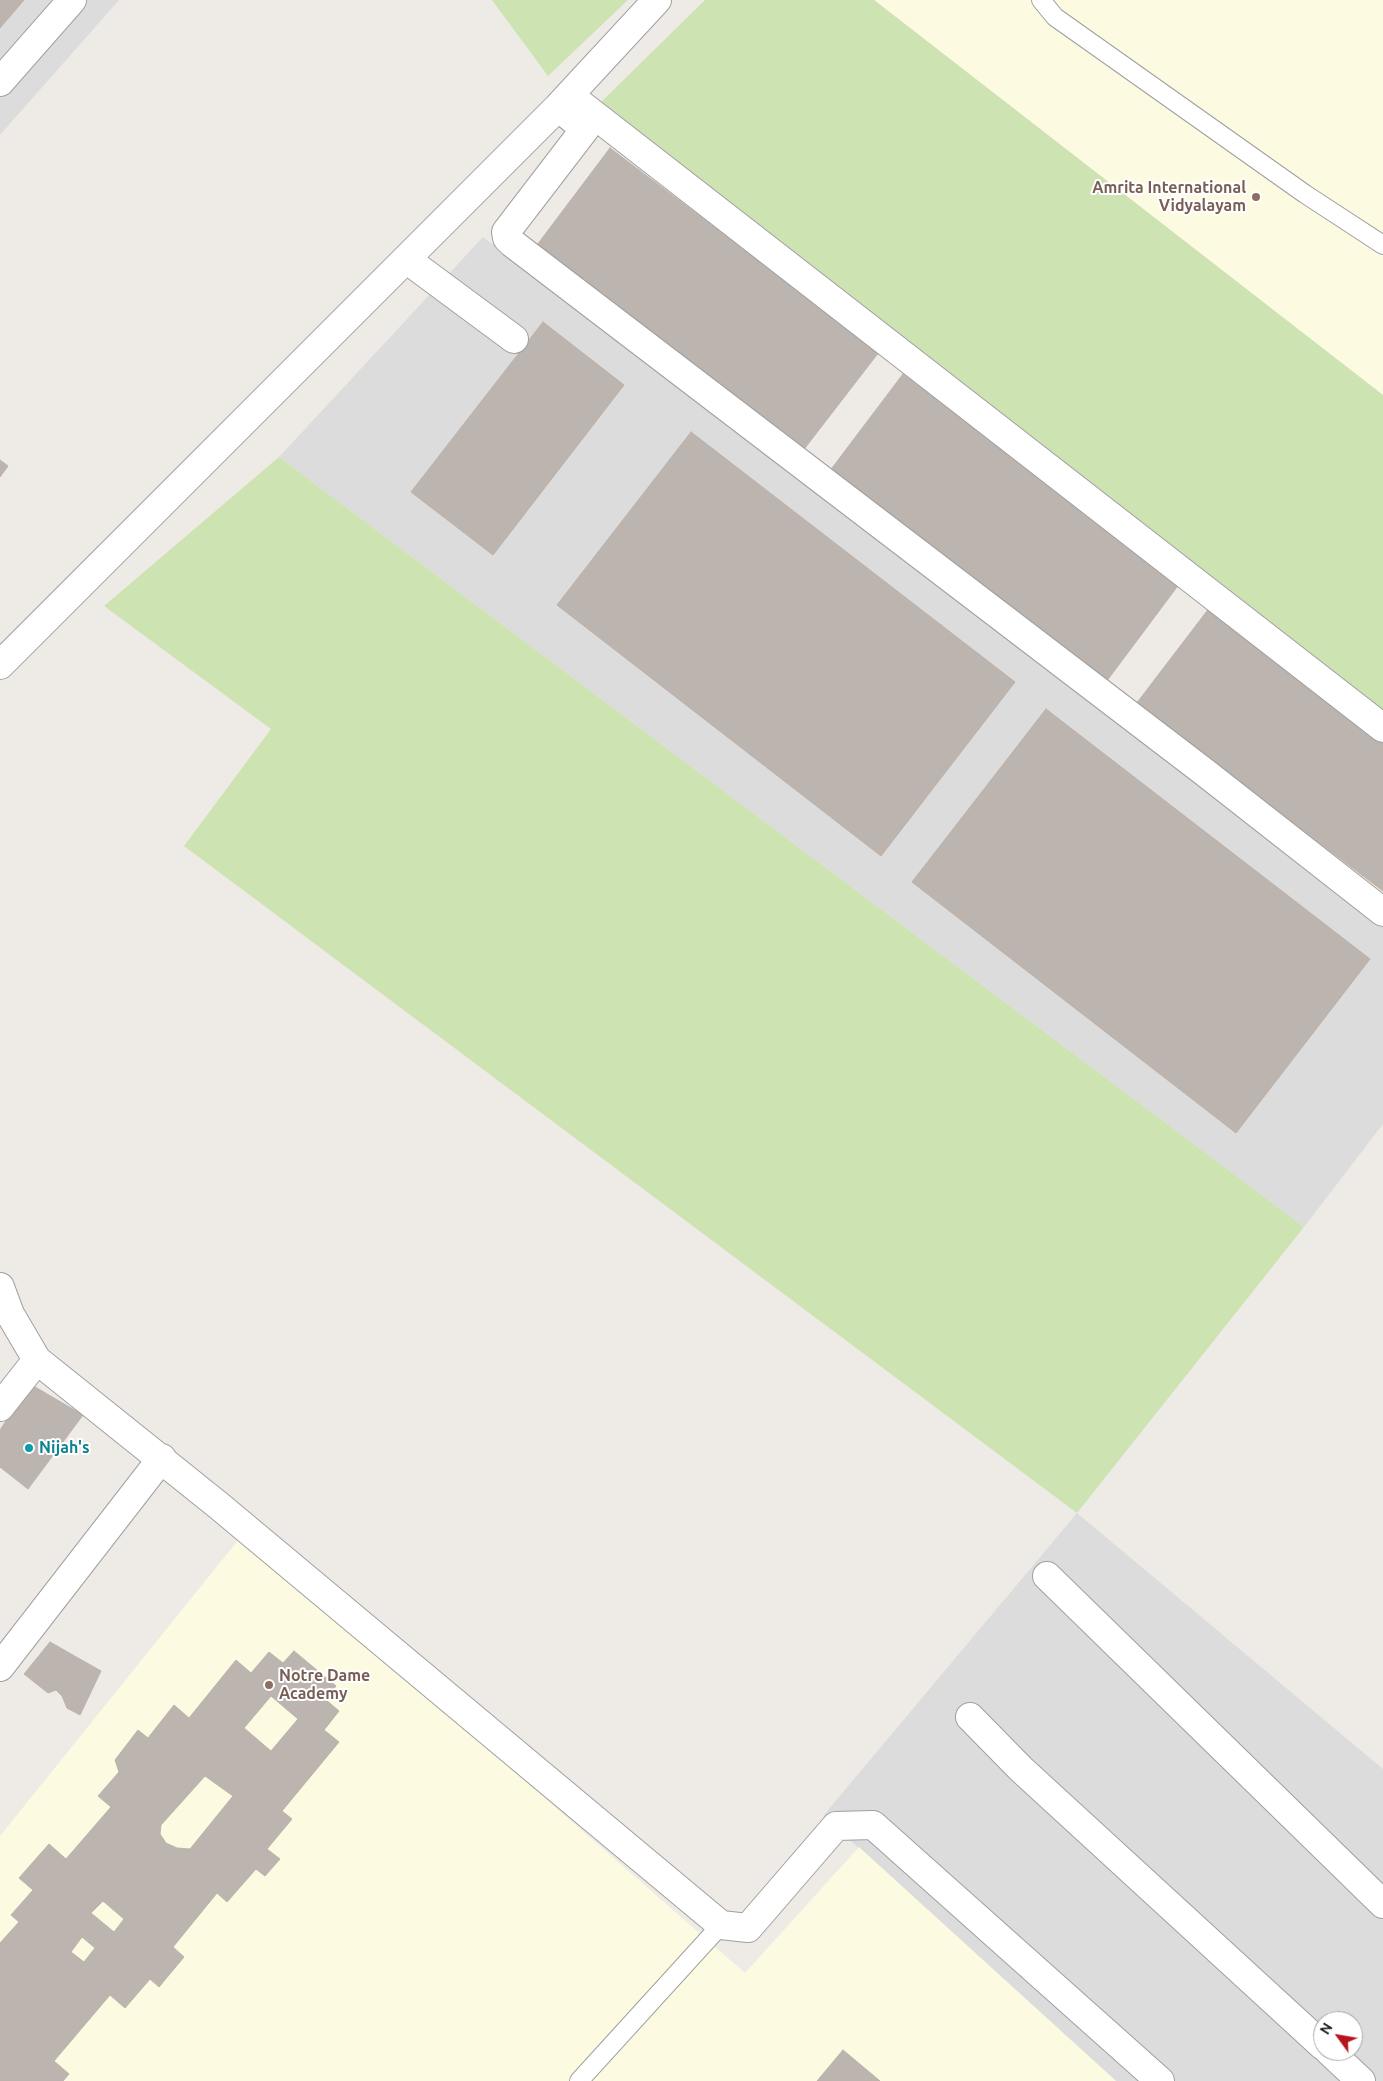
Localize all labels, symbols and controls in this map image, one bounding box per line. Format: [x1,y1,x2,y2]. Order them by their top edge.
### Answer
place label: Amrita International Vidyalayam [1092,178,1246,216]
marker: Amrita International Vidyalayam [1250,191,1262,203]
place label: Nijah's [39,1438,89,1458]
marker: Nijah's [23,1442,35,1454]
place label: Notre Dame Academy [279,1666,370,1704]
marker: Notre Dame Academy [263,1679,275,1691]
north arrow [1313,2011,1363,2061]
text: N [1317,2020,1336,2037]

